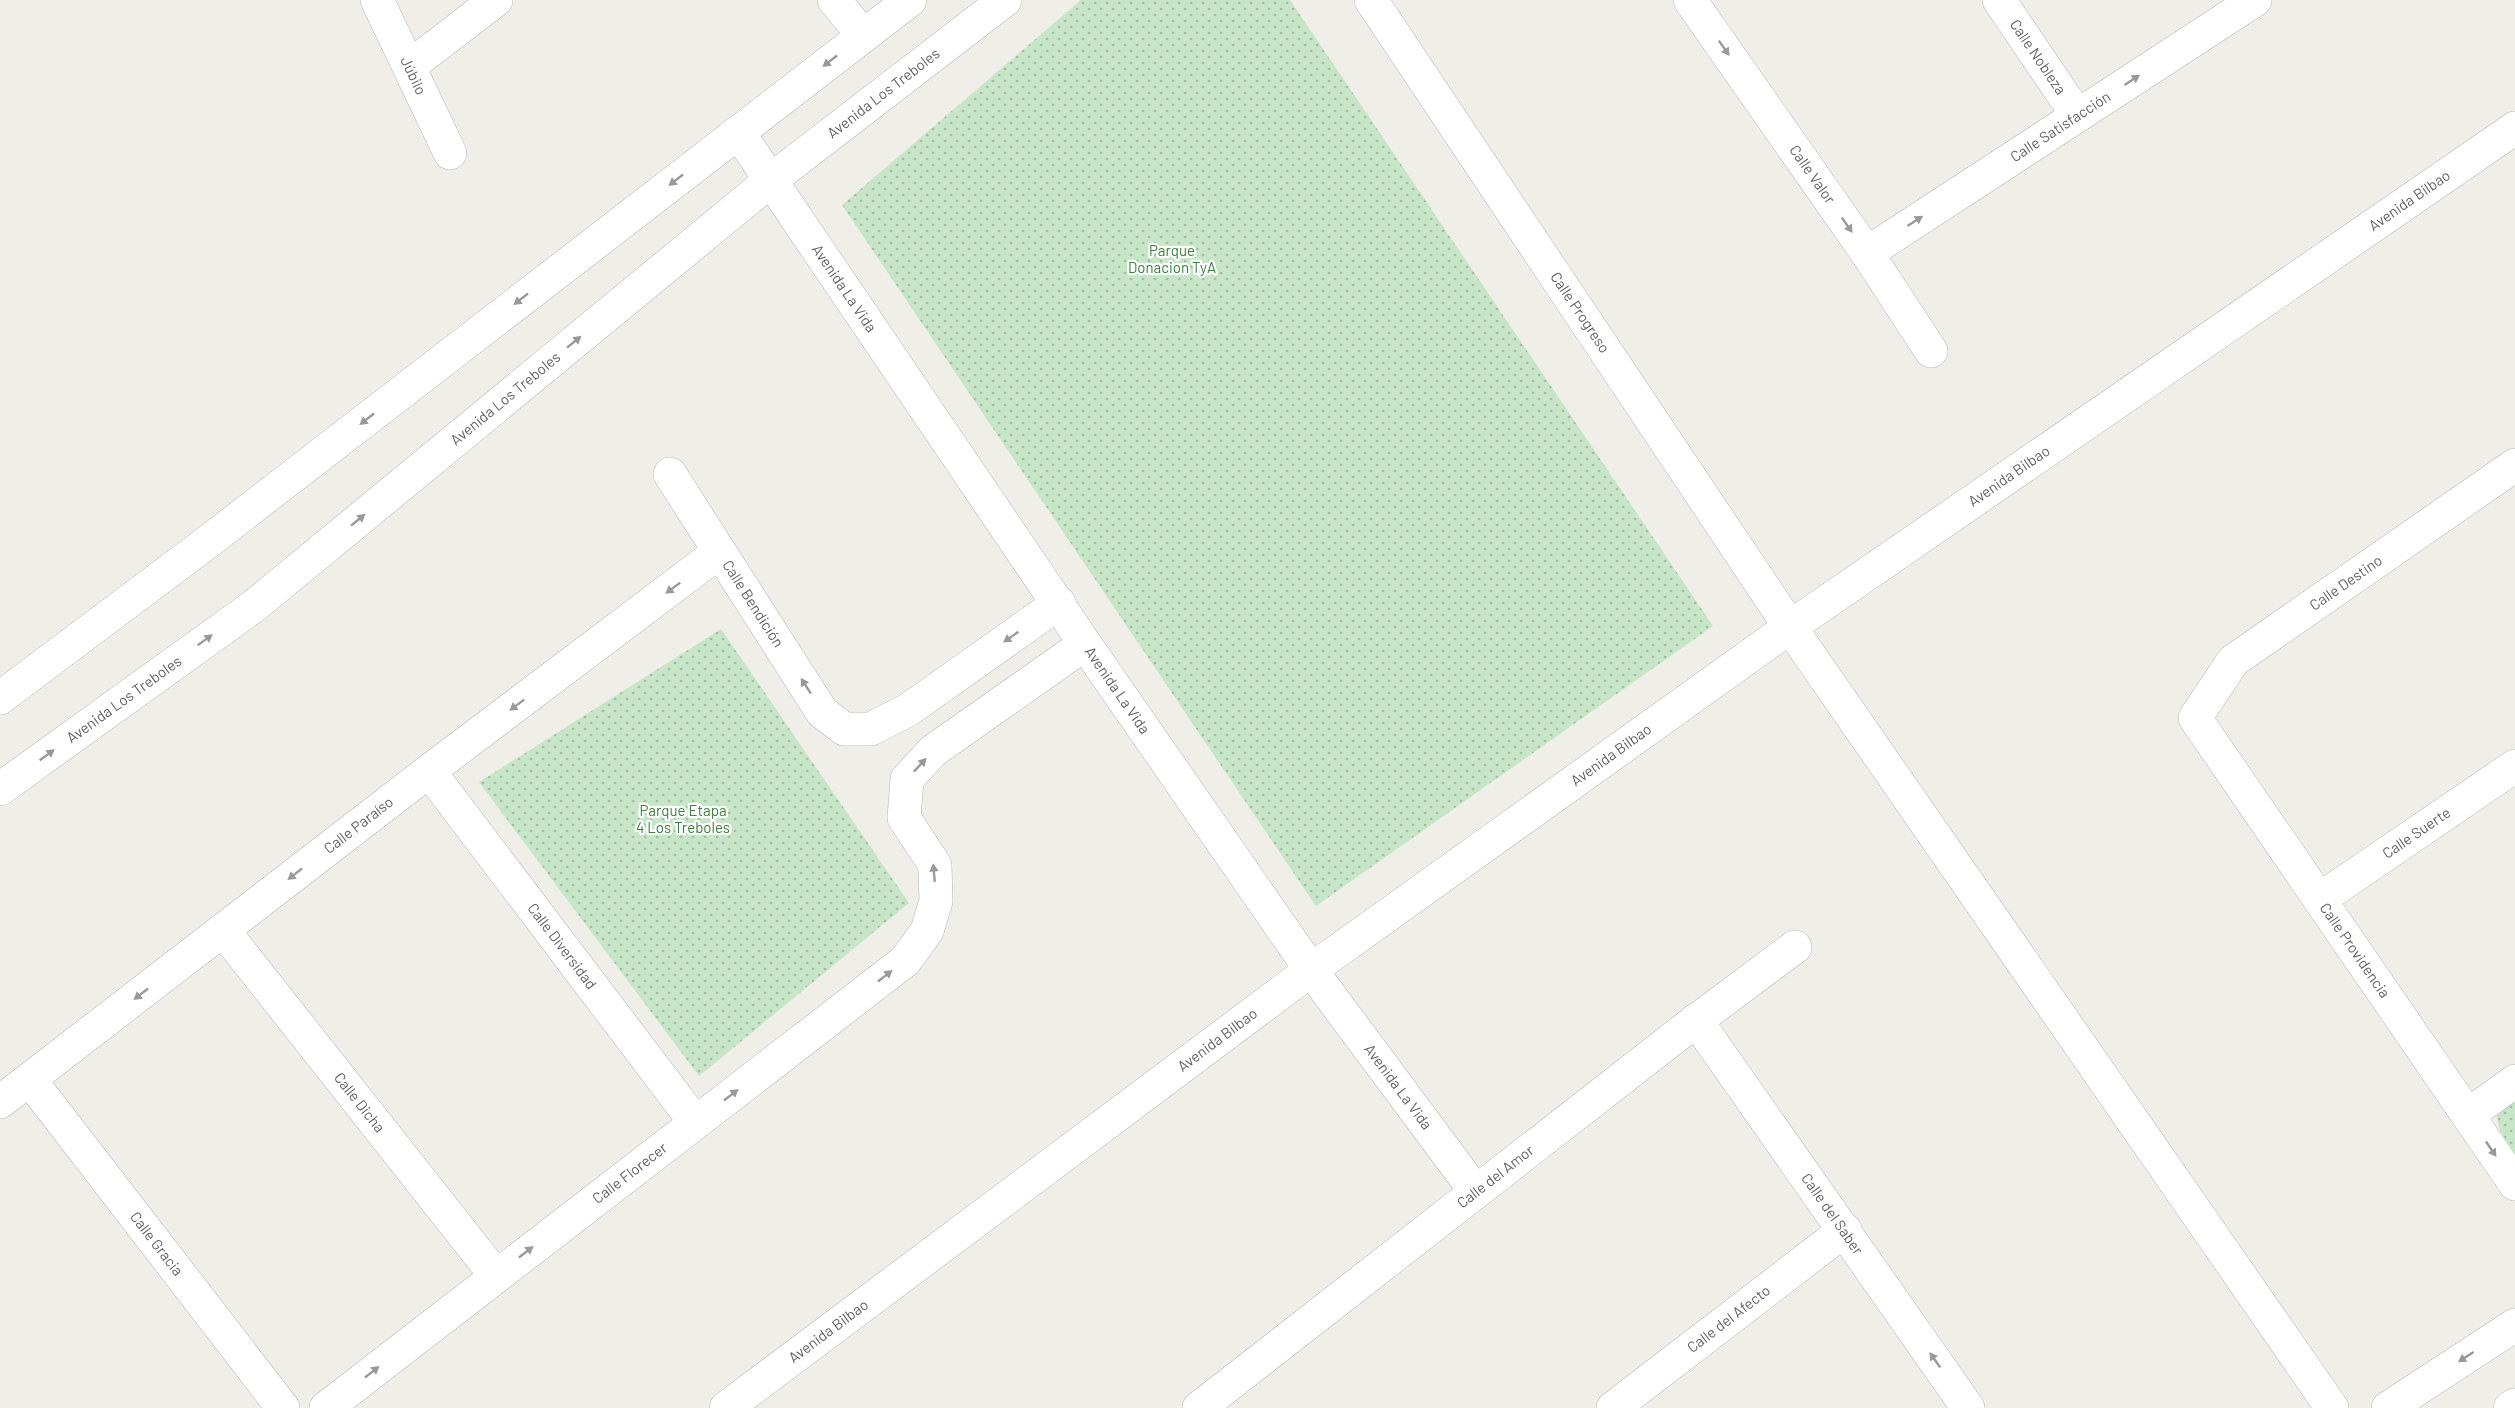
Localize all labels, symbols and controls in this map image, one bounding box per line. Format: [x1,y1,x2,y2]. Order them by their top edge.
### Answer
street label: Calle Nobleza [2007,16,2070,98]
one-way arrow [1718,40,1729,56]
street label: Avenida Los Treboles [823,44,943,142]
street label: Júbilo [397,53,431,97]
one-way arrow [822,54,837,66]
one-way arrow [2123,74,2139,86]
street label: Calle Satisfacción [2007,87,2113,165]
street label: Calle Valor [1786,141,1840,207]
street label: Avenida Bilbao [2365,165,2453,234]
one-way arrow [668,174,683,186]
one-way arrow [1907,215,1923,227]
one-way arrow [1841,217,1853,233]
street label: Avenida La Vida [809,241,881,335]
park label: Parque Donacion TyA [1128,241,1216,276]
street label: Calle Progreso [1547,268,1614,356]
one-way arrow [513,293,529,306]
one-way arrow [566,336,582,349]
street label: Avenida Los Treboles [446,347,564,449]
one-way arrow [359,412,374,424]
street label: Avenida Bilbao [1964,441,2053,510]
one-way arrow [350,513,366,526]
street label: Calle Destino [2306,551,2385,614]
street label: Calle Bendición [719,556,788,650]
one-way arrow [665,581,680,593]
one-way arrow [1003,631,1019,643]
one-way arrow [198,635,213,647]
street label: Avenida La Vida [1082,643,1154,737]
street label: Avenida Los Treboles [63,651,185,746]
one-way arrow [800,678,811,694]
one-way arrow [509,699,525,711]
street label: Avenida Bilbao [1567,719,1655,789]
one-way arrow [39,749,55,761]
one-way arrow [913,757,927,772]
street label: Calle Paraíso [320,792,396,857]
park label: Parque Etapa 4 Los Treboles [636,801,730,836]
street label: Calle Suerte [2379,803,2454,862]
one-way arrow [929,864,939,883]
one-way arrow [288,868,303,880]
street label: Calle Diversidad [524,899,601,992]
street label: Calle Providencia [2317,899,2394,1001]
one-way arrow [878,970,893,982]
one-way arrow [133,987,149,1000]
street label: Avenida Bilbao [1173,1003,1260,1075]
street label: Avenida La Vida [1361,1040,1436,1133]
street label: Calle Dicha [331,1069,389,1136]
one-way arrow [723,1089,739,1101]
street label: Calle Florecer [588,1138,671,1207]
street label: Calle del Amor [1453,1140,1537,1211]
one-way arrow [2485,1141,2496,1157]
street label: Calle del Saber [1798,1169,1868,1258]
street label: Calle Gracia [127,1208,188,1279]
one-way arrow [519,1247,534,1259]
street label: Calle del Afecto [1683,1281,1773,1356]
street label: Avenida Bilbao [784,1295,871,1366]
one-way arrow [1930,1352,1941,1368]
one-way arrow [2458,1352,2474,1363]
one-way arrow [364,1366,380,1378]

